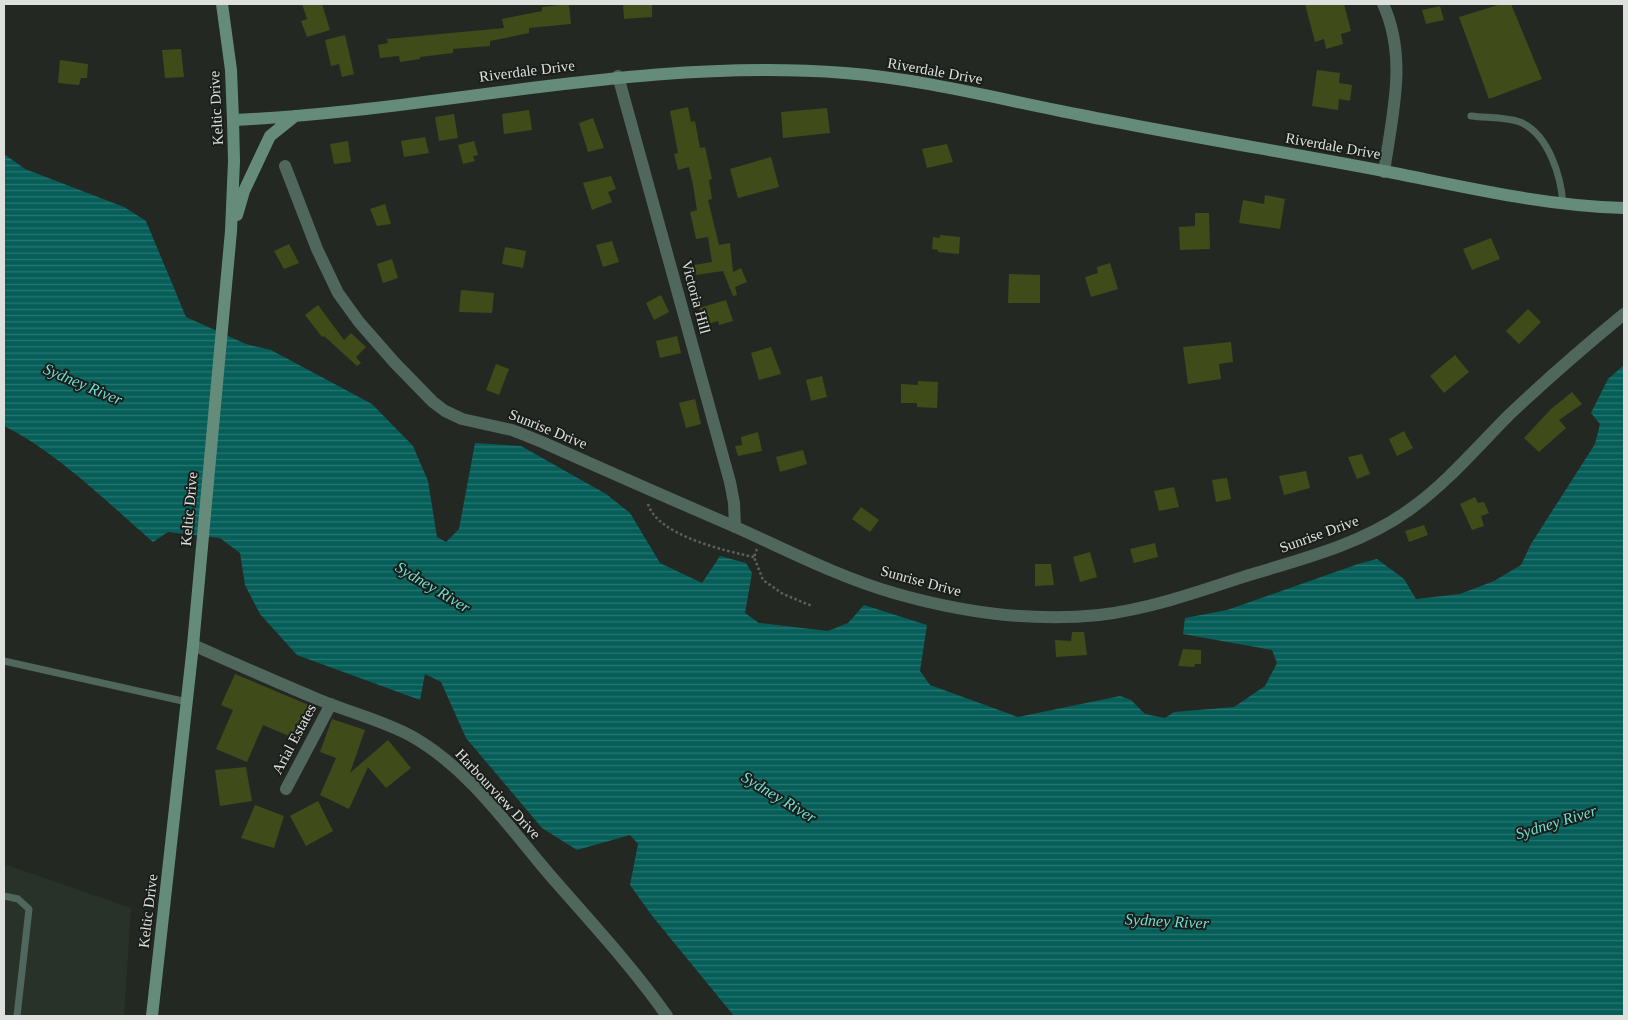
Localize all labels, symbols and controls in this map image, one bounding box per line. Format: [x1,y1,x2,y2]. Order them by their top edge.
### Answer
street label: Riverdale Drive [886,55,984,87]
street label: Riverdale Drive [478,57,576,85]
street label: Keltic Drive [206,70,226,146]
street label: Riverdale Drive [1284,130,1382,162]
street label: Victoria Hill [679,259,713,335]
water label: Sydney River [41,360,126,409]
street label: Sunrise Drive [507,406,590,452]
street label: Keltic Drive [178,471,200,547]
street label: Sunrise Drive [1277,512,1361,556]
water label: Sydney River [392,558,474,617]
street label: Sunrise Drive [879,563,963,600]
street label: Arial Estates [269,701,319,777]
street label: Harbourview Drive [452,746,544,843]
water label: Sydney River [738,768,820,827]
water label: Sydney River [1513,801,1600,843]
street label: Keltic Drive [136,873,161,949]
water label: Sydney River [1125,910,1210,933]

